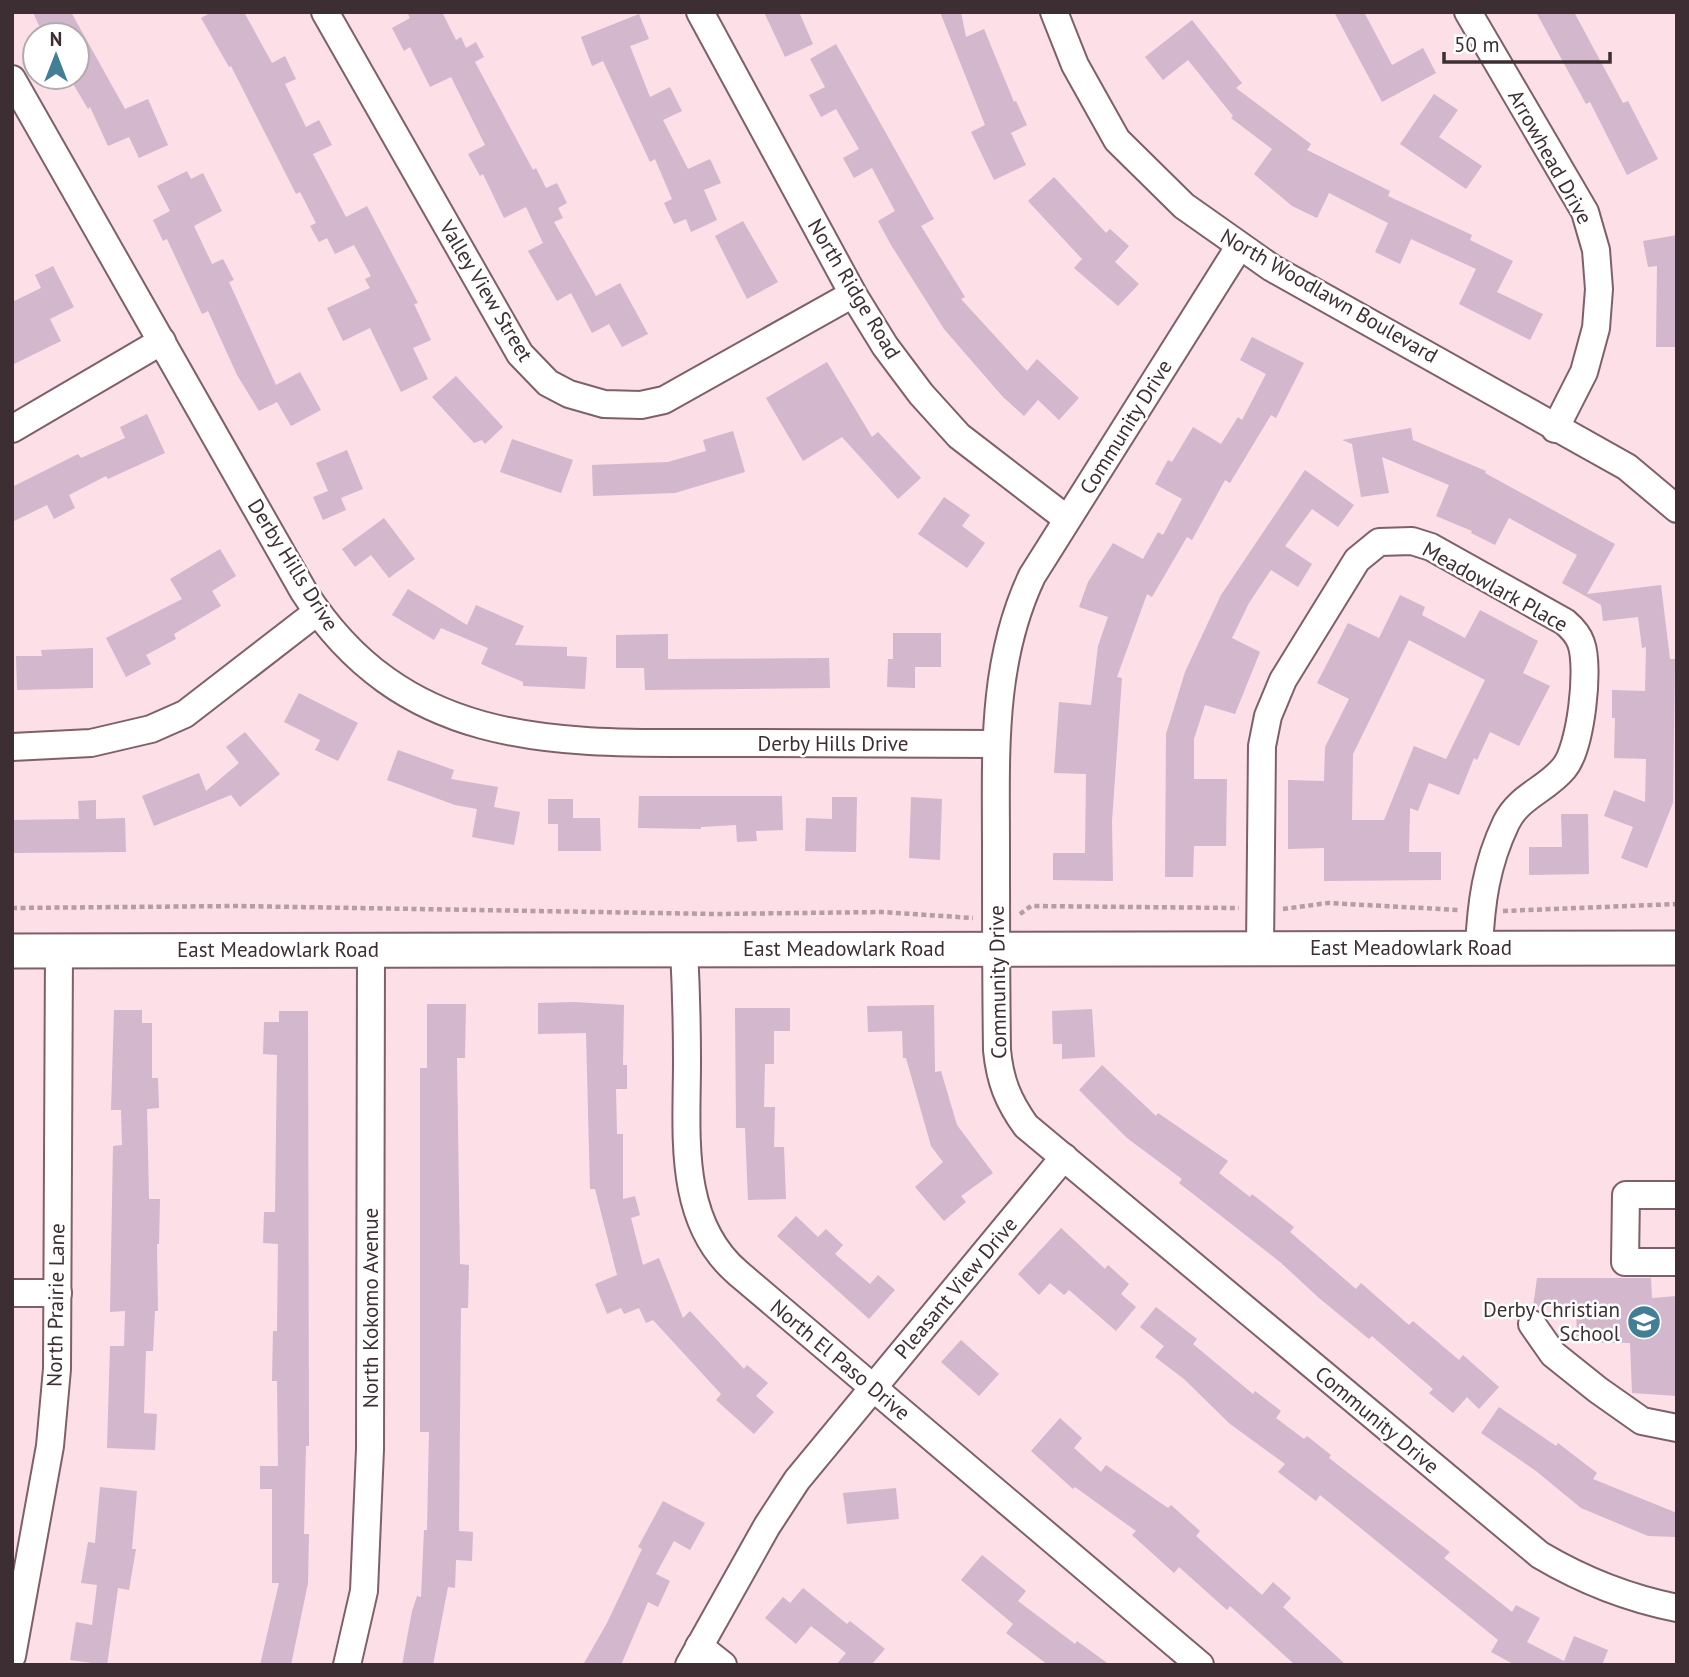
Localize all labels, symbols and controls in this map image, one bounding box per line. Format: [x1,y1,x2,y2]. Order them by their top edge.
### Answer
north arrow [21,21,91,91]
scale bar [1444,21,1610,65]
text: N [50,27,62,51]
text: 50 m [1454,31,1500,58]
street label: Arrowhead Drive [1502,85,1598,229]
street label: Valley View Street [433,214,539,366]
street label: North Ridge Road [802,214,907,364]
street label: North Woodlawn Boulevard [1216,222,1443,369]
street label: Community Drive [1073,354,1178,499]
street label: Derby Hills Drive [242,494,345,636]
street label: Meadowlark Place [1418,535,1573,638]
street label: Derby Hills Drive [758,730,908,757]
street label: Community Drive [983,905,1012,1059]
street label: East Meadowlark Road [1310,934,1512,961]
street label: East Meadowlark Road [743,935,945,962]
street label: East Meadowlark Road [177,936,379,963]
street label: North Kokomo Avenue [357,1208,384,1408]
street label: Pleasant View Drive [888,1211,1023,1364]
street label: North Prairie Lane [41,1223,70,1387]
street label: North El Paso Drive [765,1293,916,1426]
place label: Derby Christian School [1483,1296,1620,1347]
school or university icon: Derby Christian School [1625,1303,1663,1341]
street label: Community Drive [1310,1360,1445,1479]

